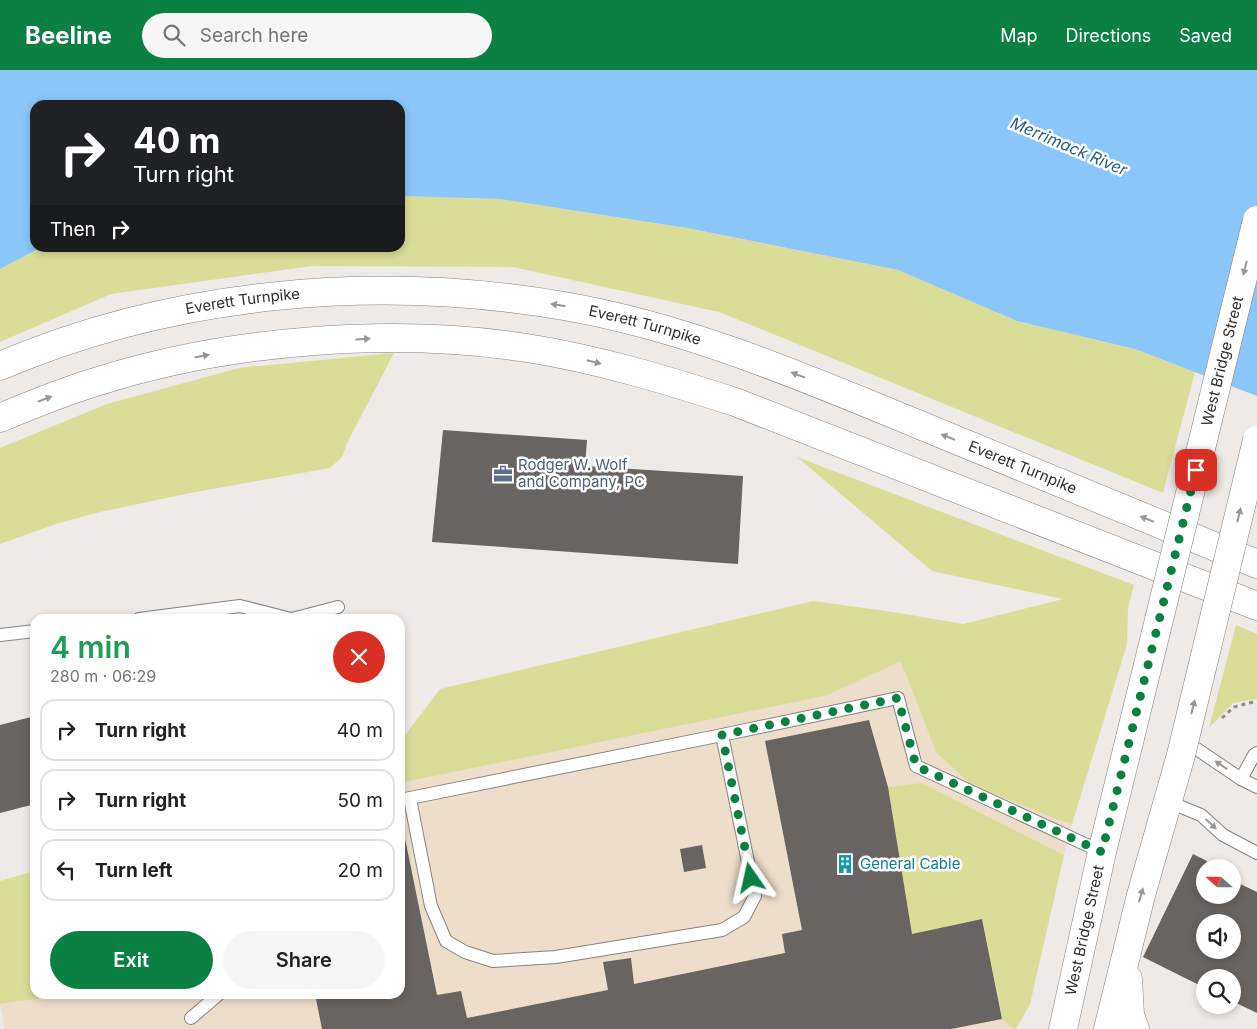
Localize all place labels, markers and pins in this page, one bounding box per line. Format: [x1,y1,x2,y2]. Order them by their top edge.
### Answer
pin [1175,449,1217,491]
place label: Rodger W. Wolf and Company, PC [518,455,645,491]
office icon: Rodger W. Wolf and Company, PC [492,463,514,485]
building icon: General Cable [834,853,856,875]
place label: General Cable [860,854,960,873]

